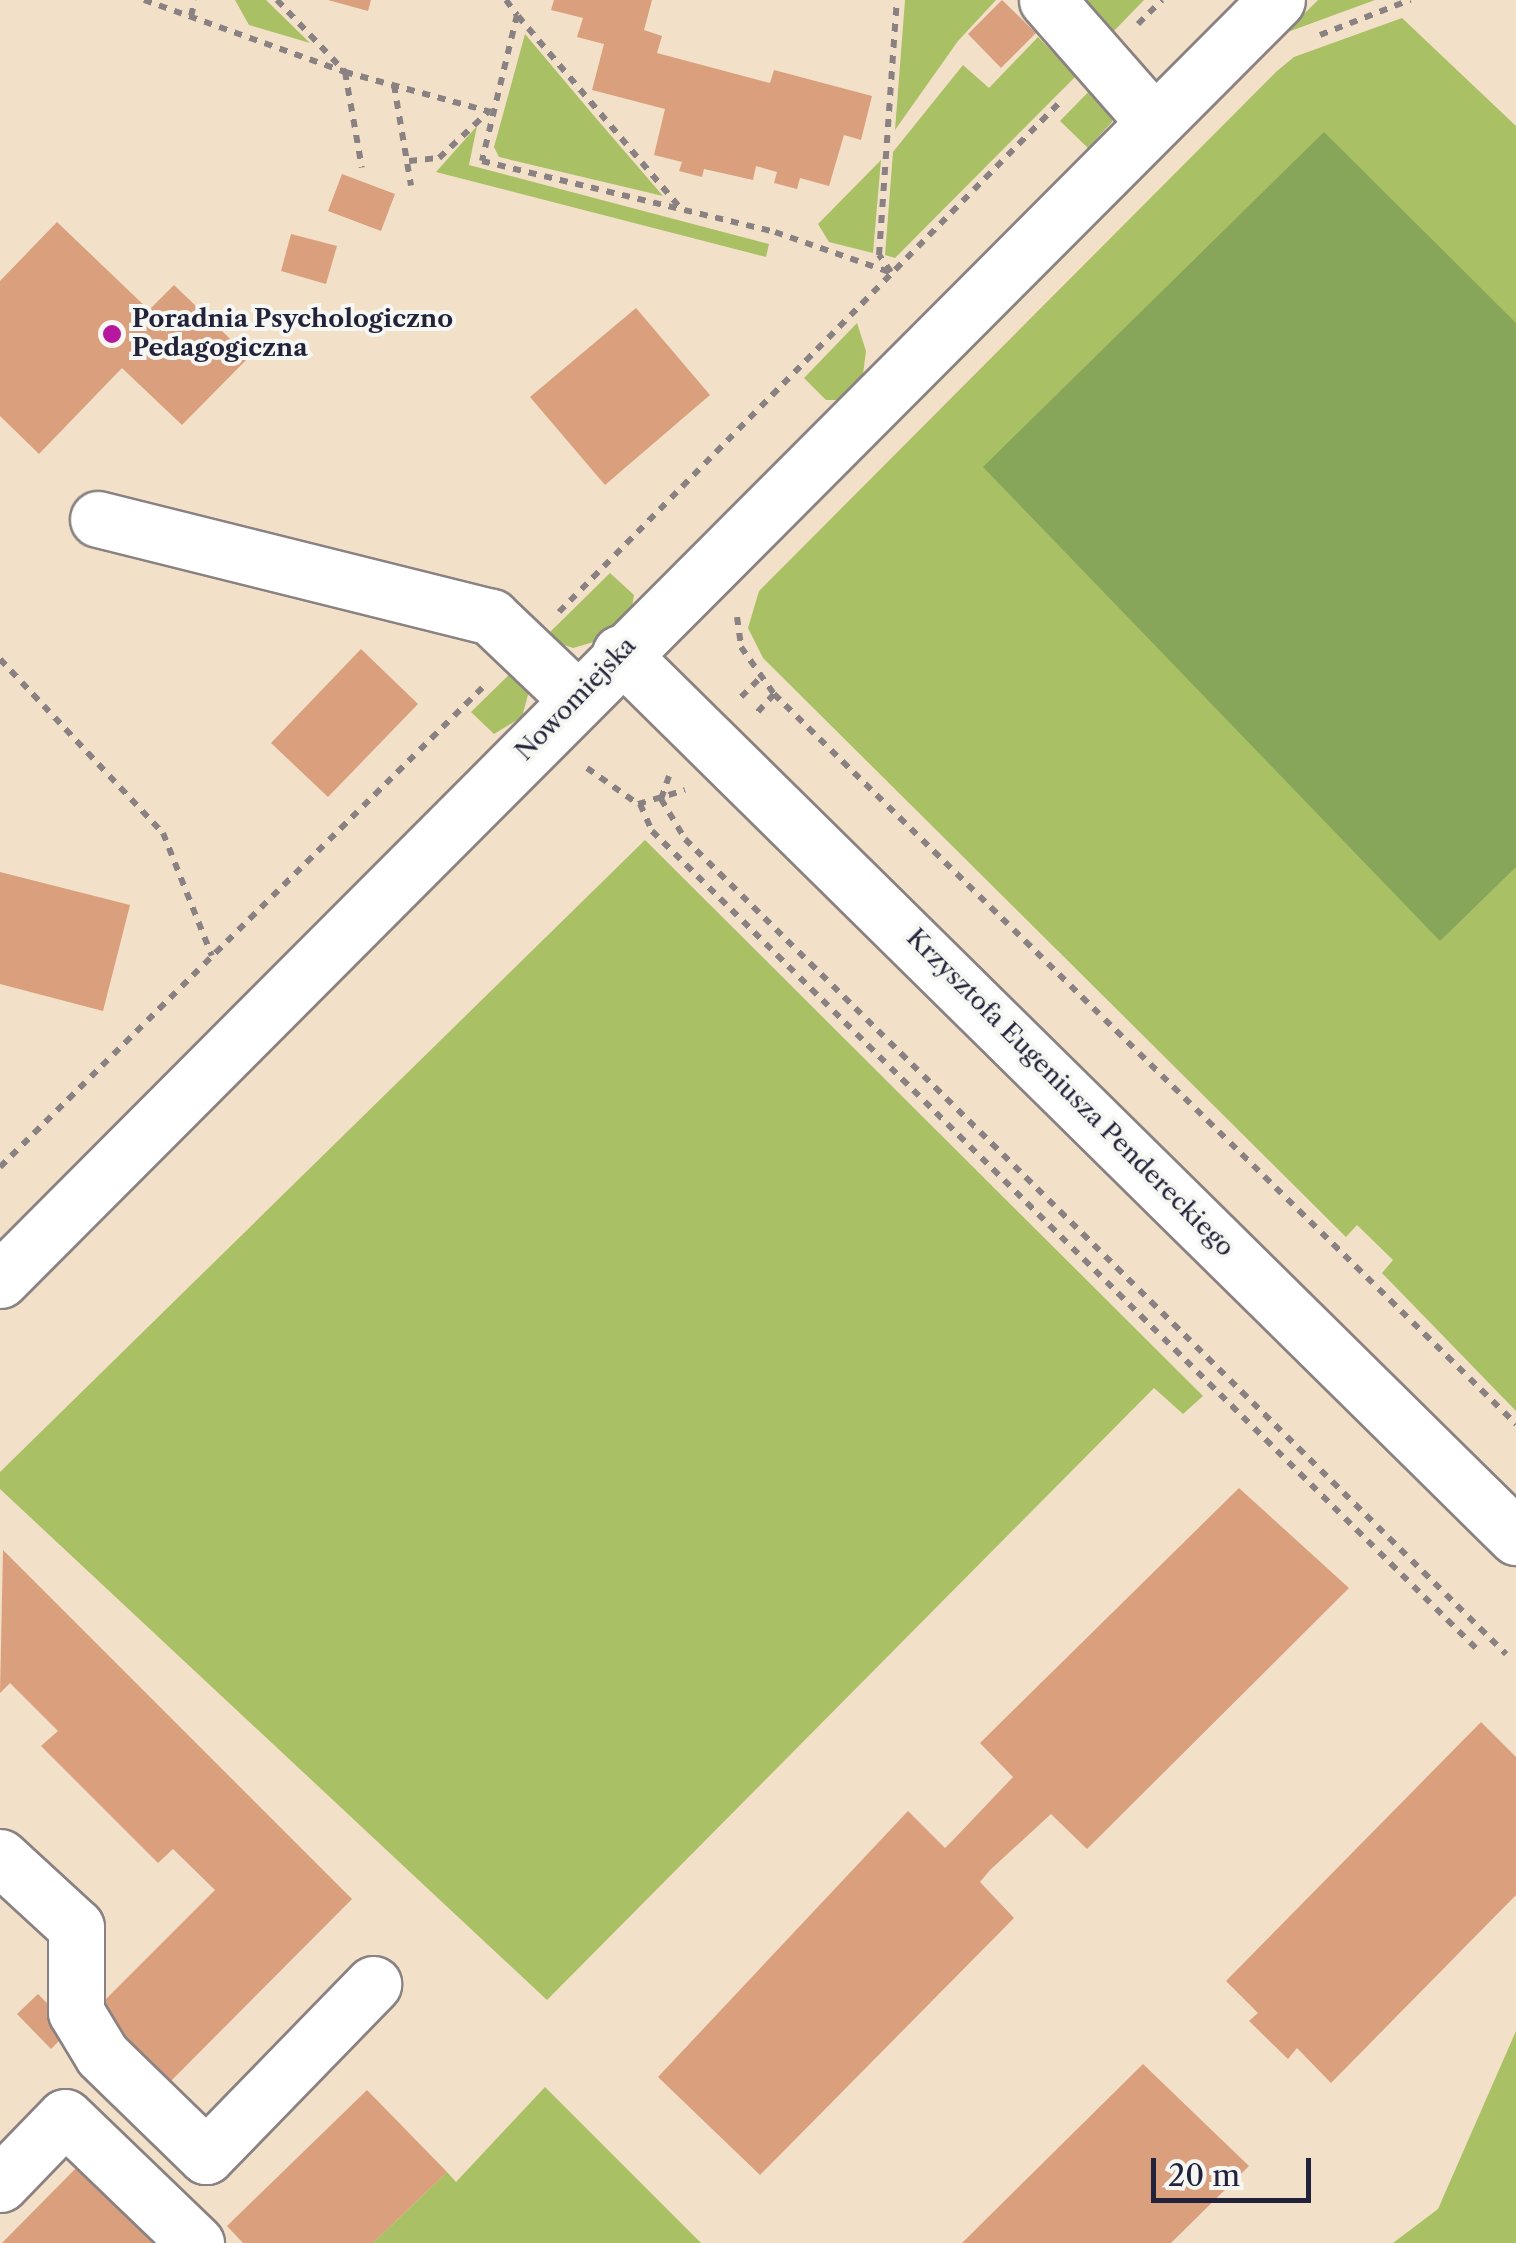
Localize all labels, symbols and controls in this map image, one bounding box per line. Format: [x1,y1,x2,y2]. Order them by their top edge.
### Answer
place label: Poradnia Psychologiczno Pedagogiczna [132,305,453,364]
marker: Poradnia Psychologiczno Pedagogiczna [101,323,123,345]
street label: Nowomiejska [510,631,642,767]
street label: Krzysztofa Eugeniusza Pendereckiego [900,923,1240,1263]
scale bar [1156,2138,1316,2200]
text: 20 m [1168,2157,1240,2194]

